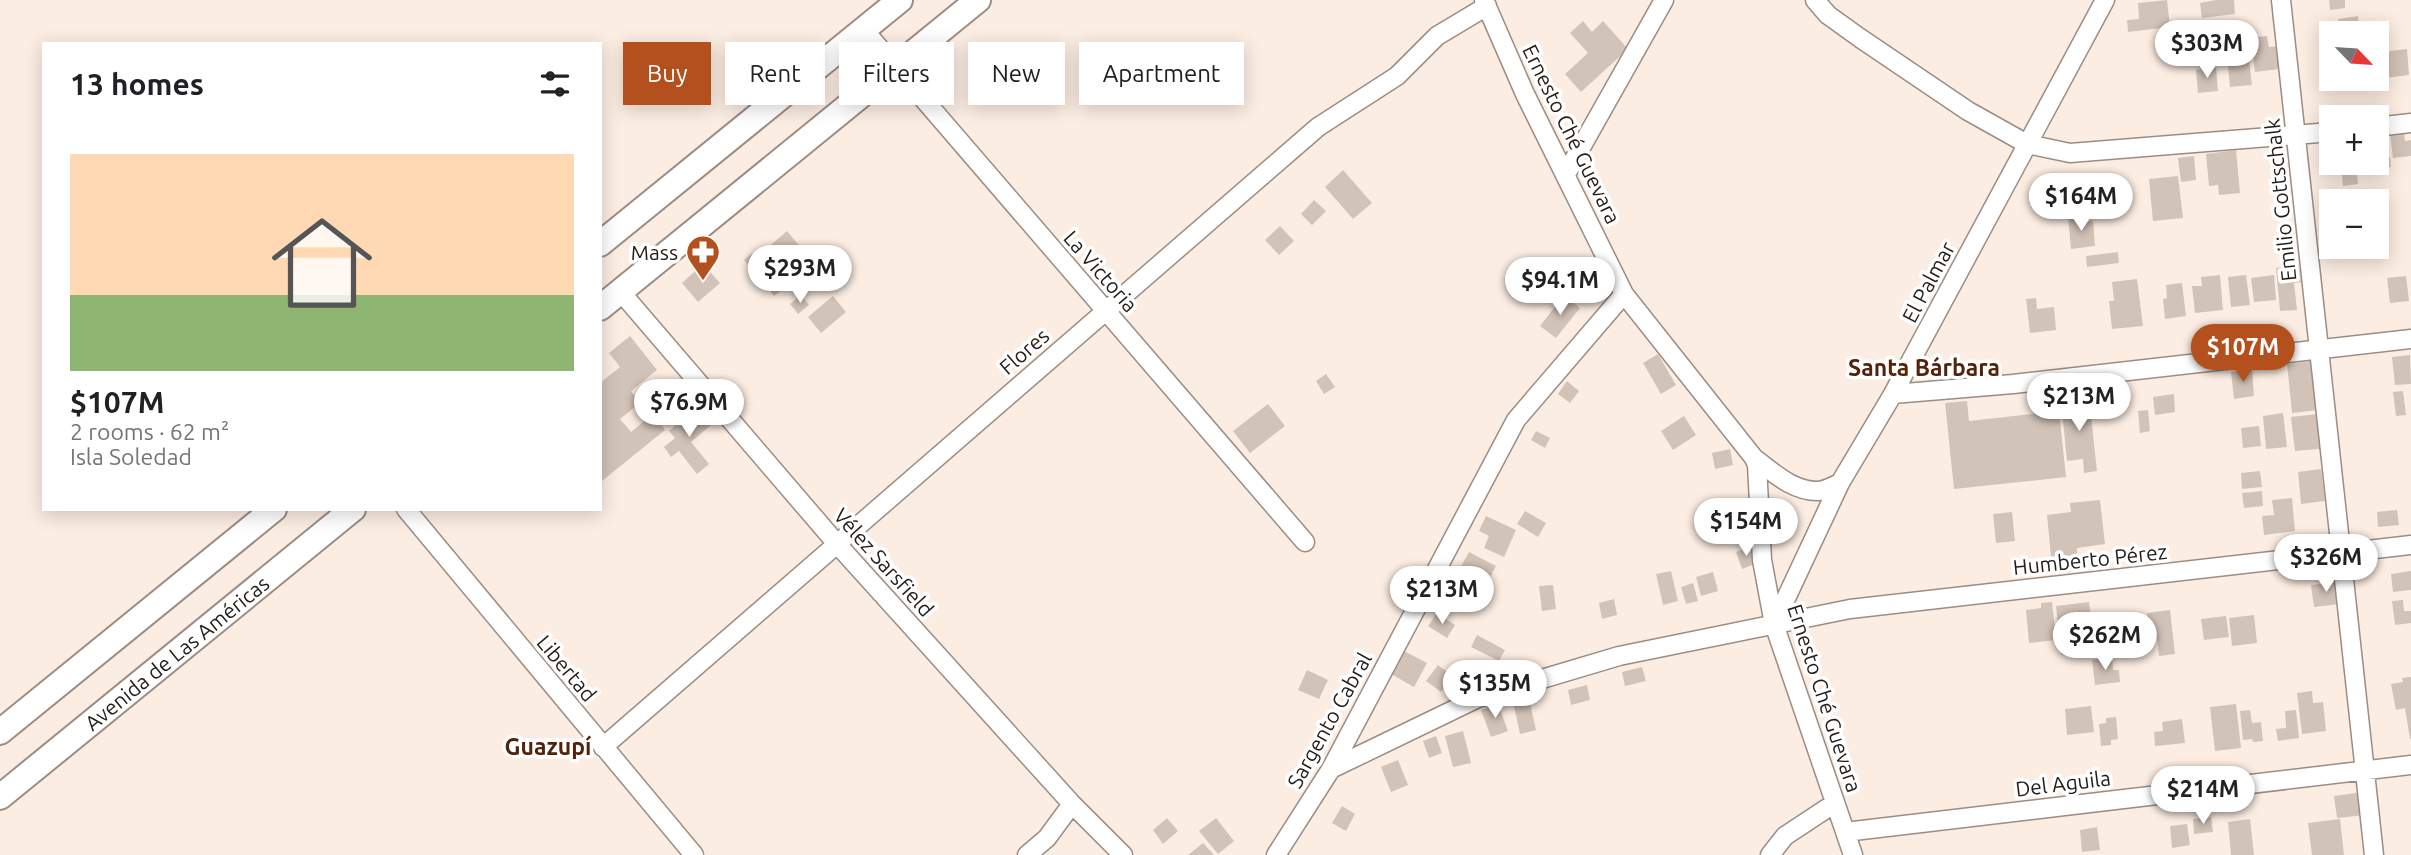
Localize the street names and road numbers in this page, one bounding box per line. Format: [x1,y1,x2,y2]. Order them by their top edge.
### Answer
street label: Ernesto Ché Guevara [1518,41,1626,227]
street label: Emilio Gottschalk [2259,117,2300,282]
street label: La Victoria [1059,226,1143,316]
street label: El Palmar [1897,238,1959,326]
street label: Flores [994,323,1054,379]
street label: Vélez Sarsfield [829,503,939,621]
street label: Humberto Pérez [2012,539,2168,579]
street label: Avenida de Las Américas [80,571,274,735]
street label: Ernesto Ché Guevara [1783,601,1867,795]
street label: Libertad [532,630,602,706]
street label: Sargento Cabral [1282,648,1376,792]
street label: Del Aguila [2014,765,2112,801]

